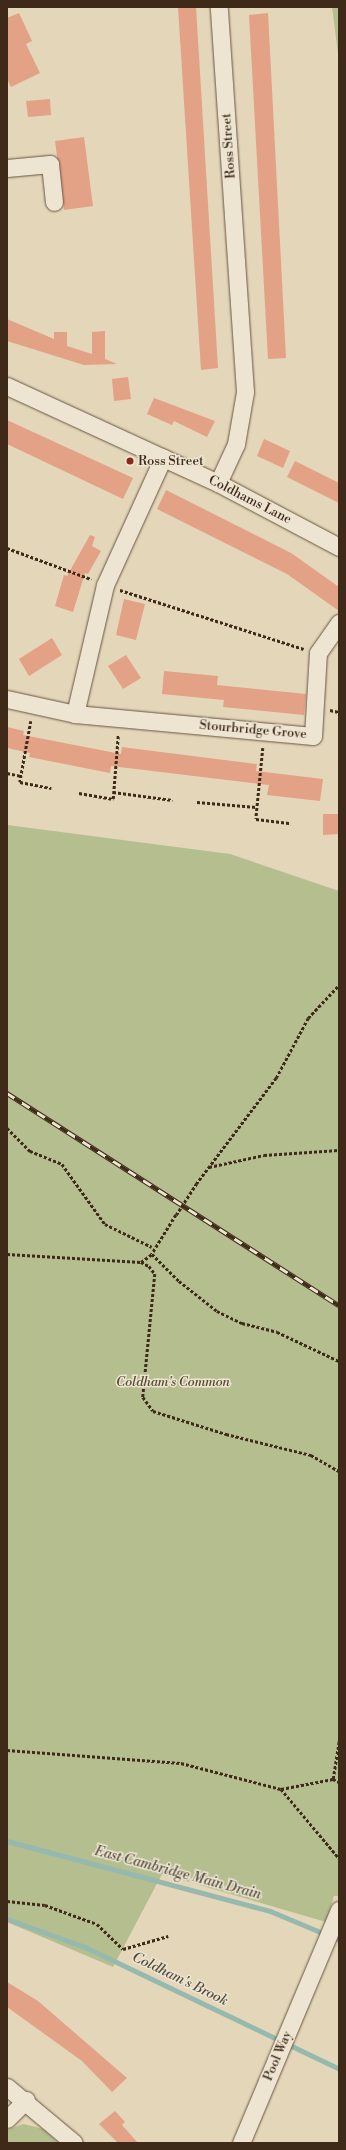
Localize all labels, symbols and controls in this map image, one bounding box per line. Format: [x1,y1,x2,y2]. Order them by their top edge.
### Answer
street label: Ross Street [219,113,239,179]
place label: Ross Street [138,453,204,469]
marker: Ross Street [125,456,135,466]
street label: Coldhams Lane [206,472,294,528]
street label: Stourbridge Grove [199,718,307,742]
park label: Coldham's Common [116,1374,230,1390]
water label: East Cambridge Main Drain [93,1843,263,1903]
water label: Coldham's Brook [129,1949,231,2009]
street label: Pool Way [260,2029,296,2083]

